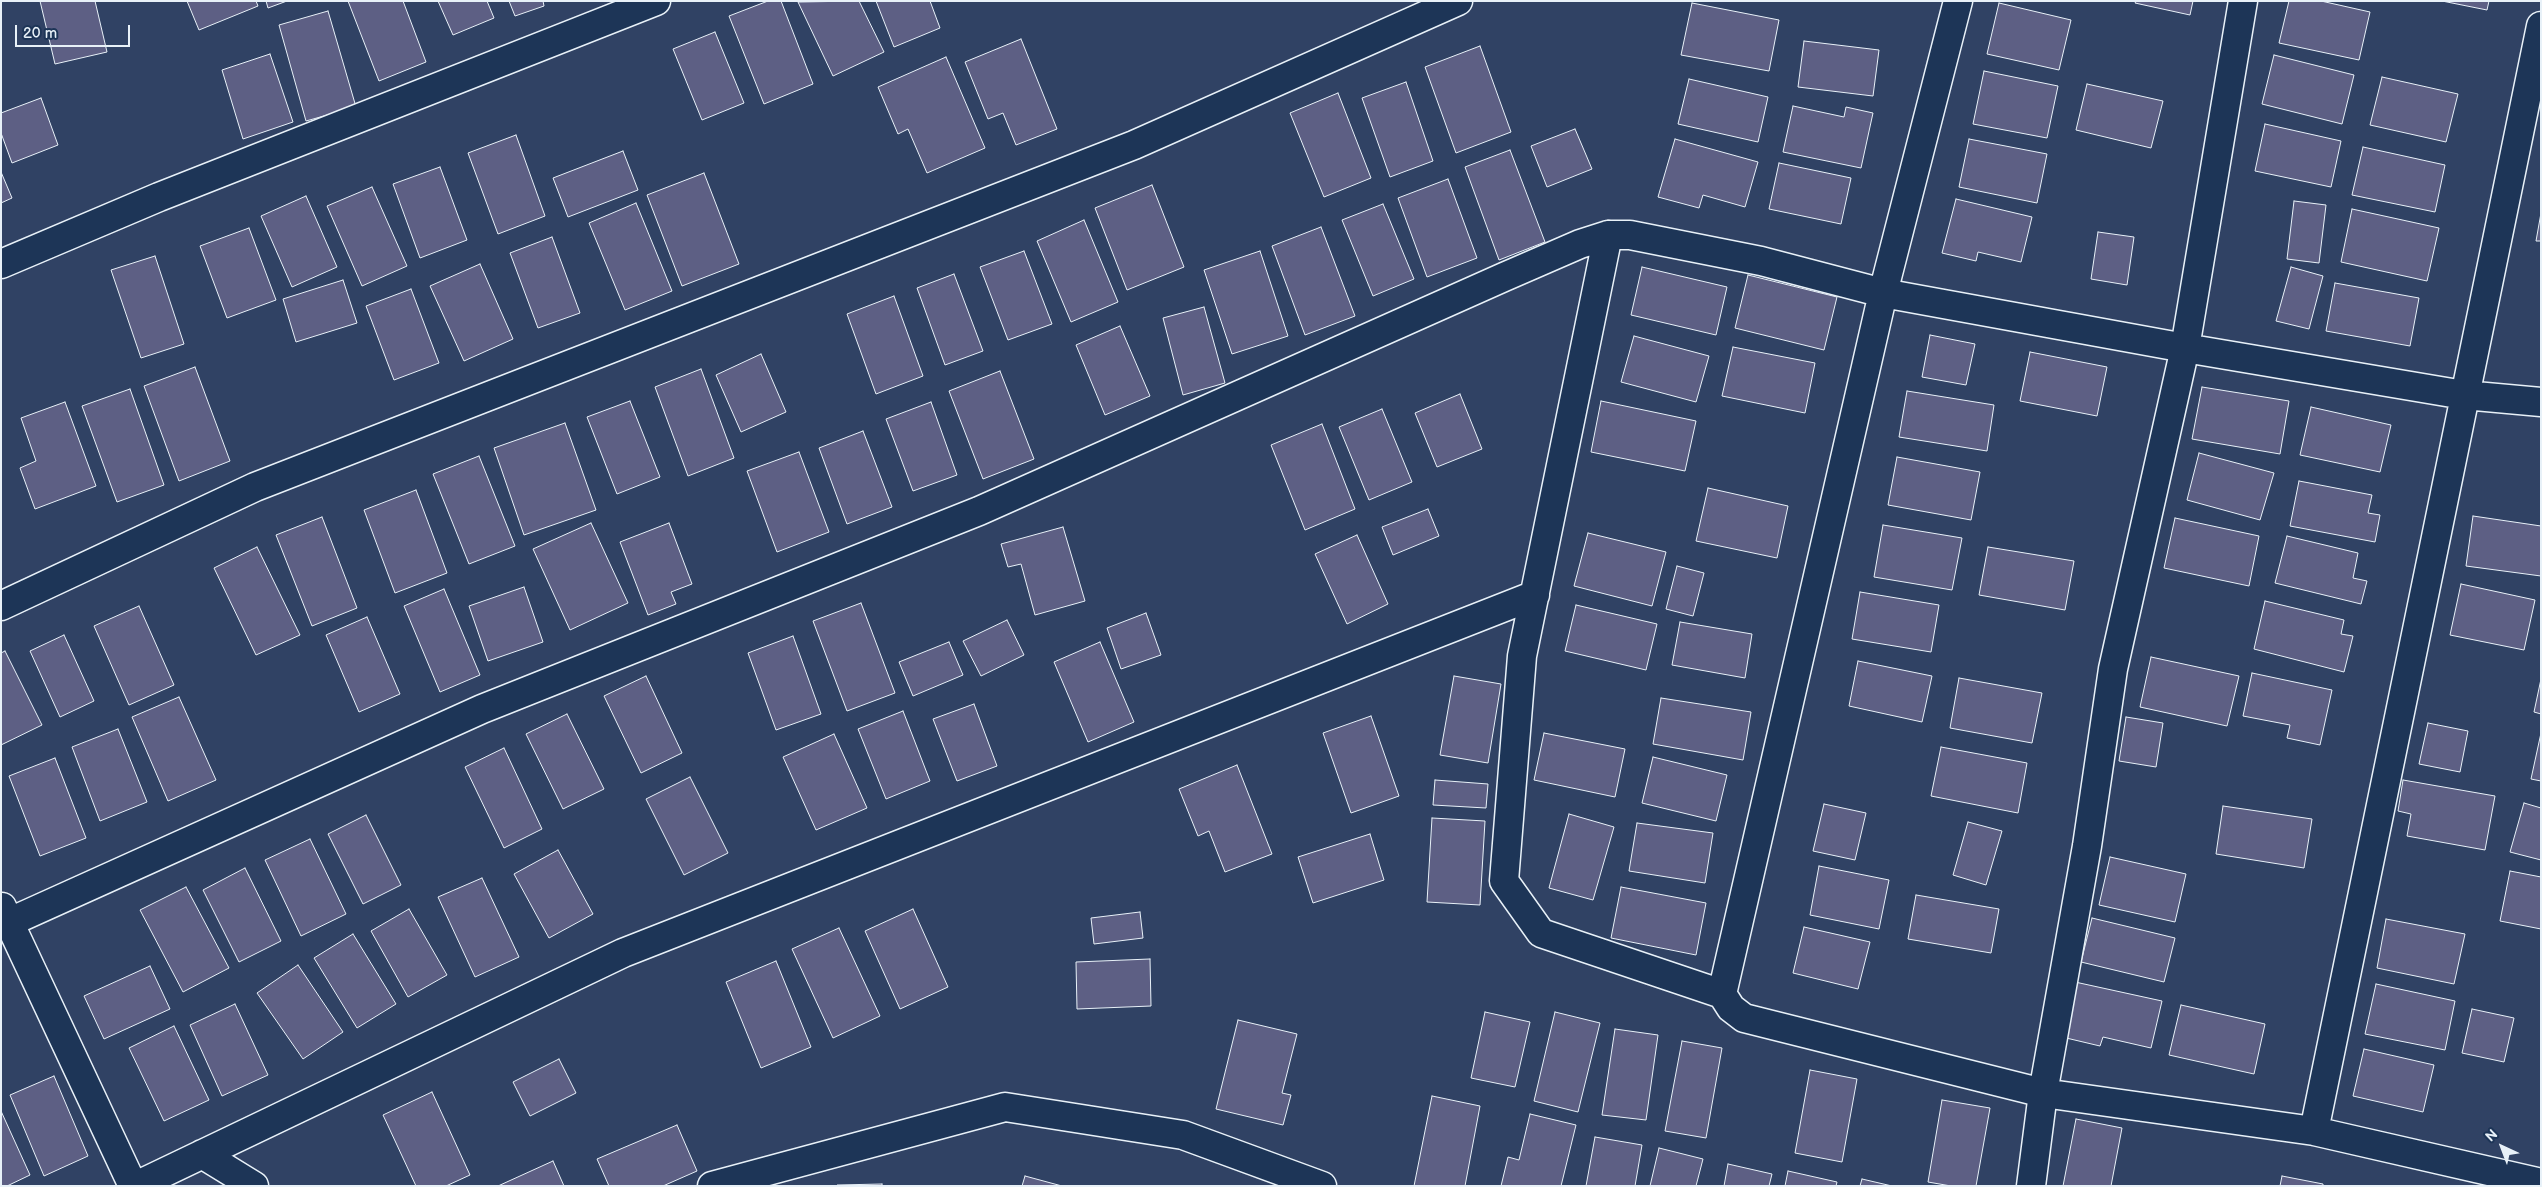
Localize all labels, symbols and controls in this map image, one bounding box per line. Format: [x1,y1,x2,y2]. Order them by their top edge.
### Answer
scale bar [18,15,132,47]
text: 20 m [23,24,57,43]
north arrow [2477,1122,2527,1172]
text: N [2482,1126,2501,1145]

